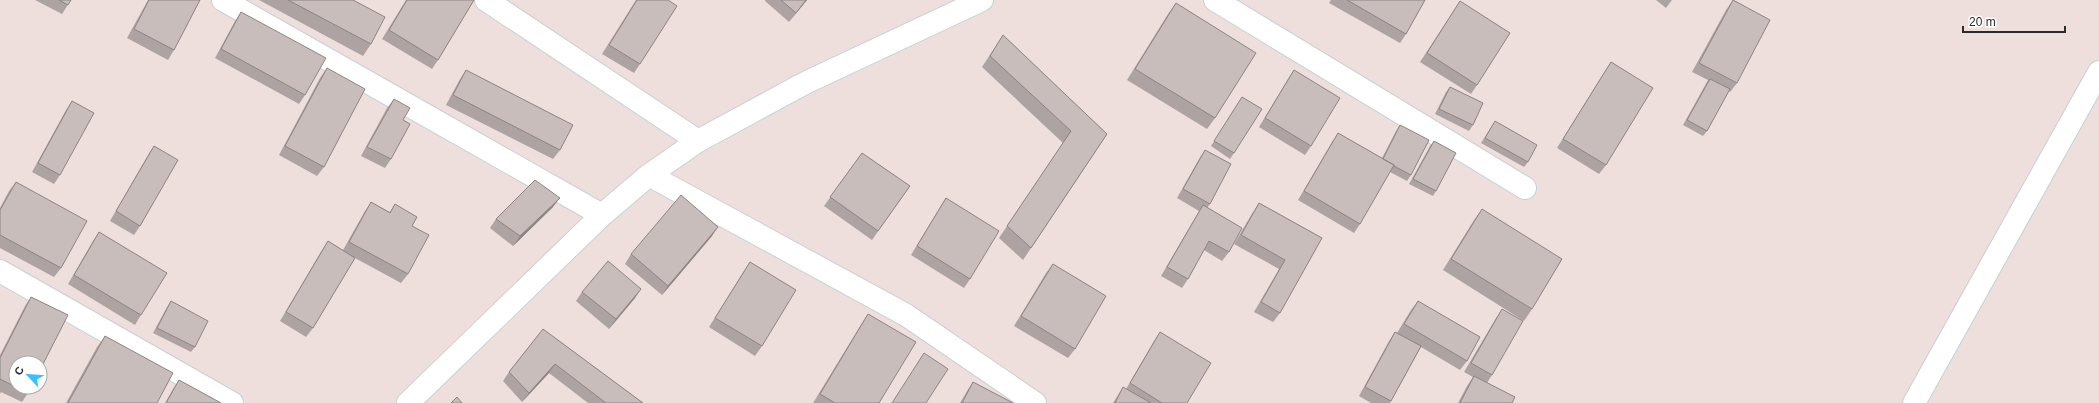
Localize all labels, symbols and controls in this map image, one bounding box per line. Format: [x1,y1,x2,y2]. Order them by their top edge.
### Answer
scale bar [1963,8,2065,34]
text: 20 m [1969,15,1996,29]
north arrow [8,355,48,395]
text: С [12,364,26,377]

